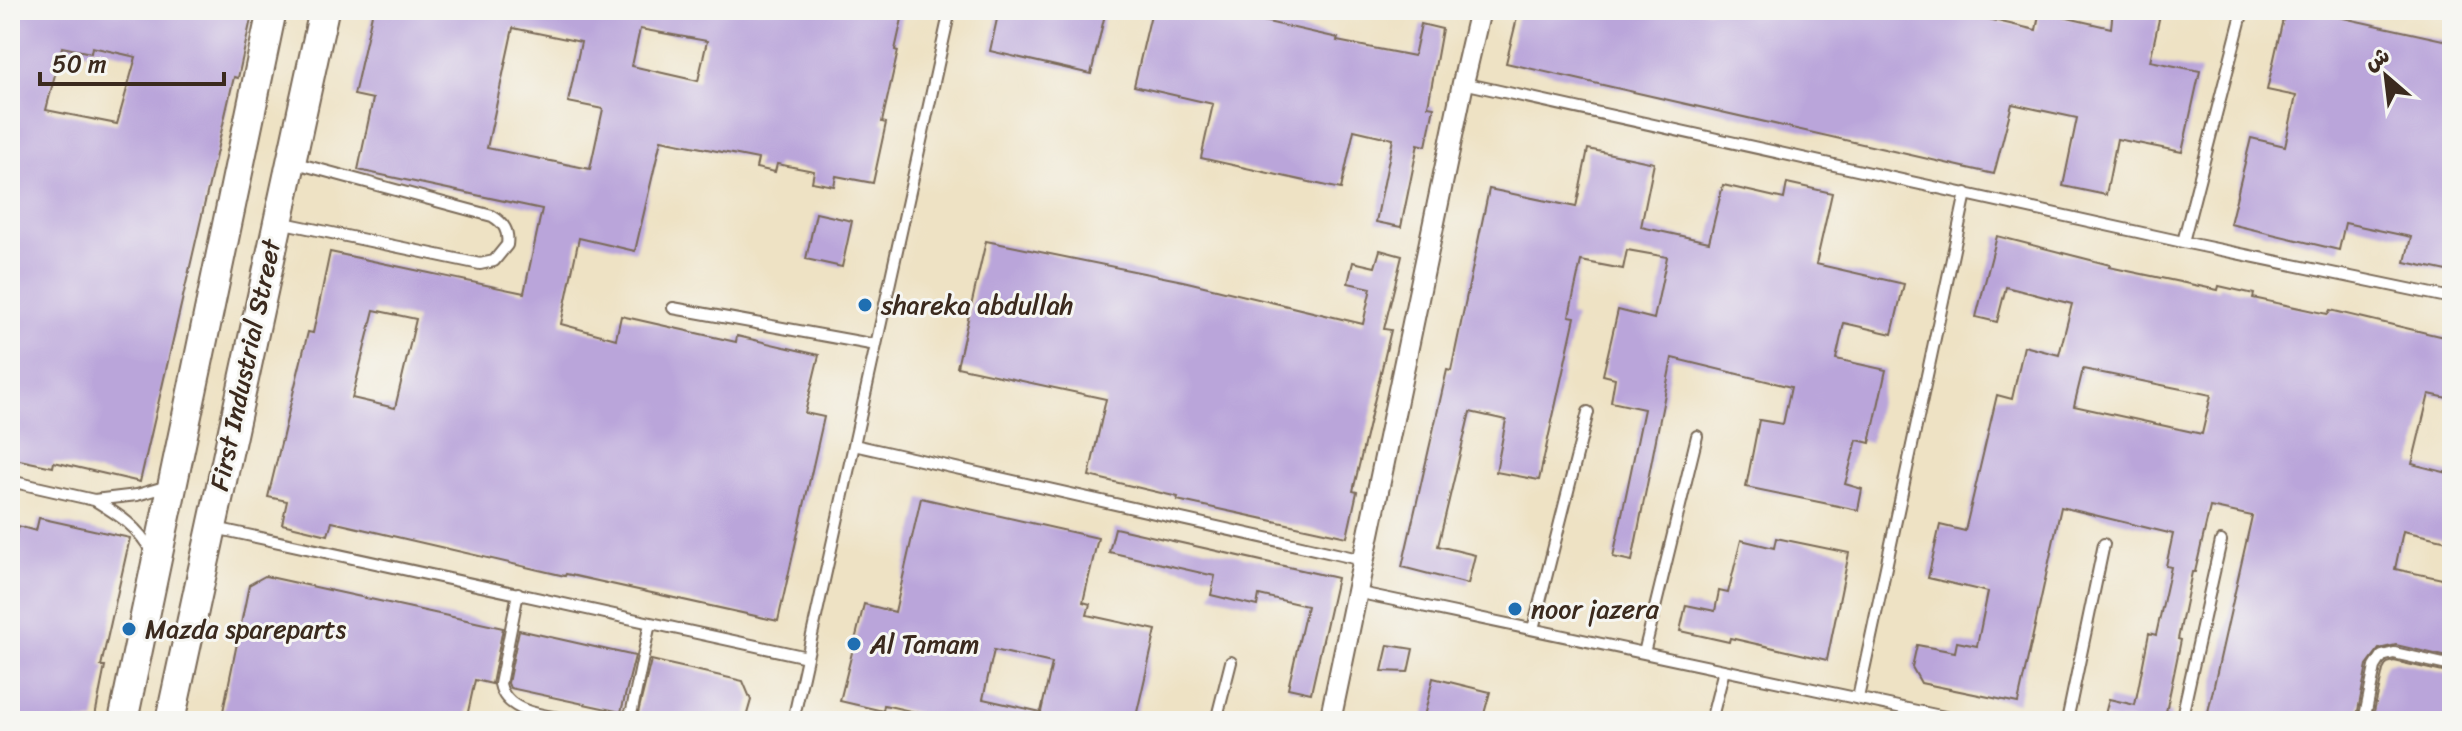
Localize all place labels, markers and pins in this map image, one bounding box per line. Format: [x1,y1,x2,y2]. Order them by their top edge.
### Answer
place label: shareka abdullah [880,282,1073,328]
marker: shareka abdullah [856,296,874,314]
place label: noor jazera [1531,586,1660,632]
marker: noor jazera [1506,600,1524,618]
place label: Mazda spareparts [145,606,346,652]
marker: Mazda spareparts [120,620,138,638]
place label: Al Tamam [869,621,979,667]
marker: Al Tamam [845,635,863,653]

